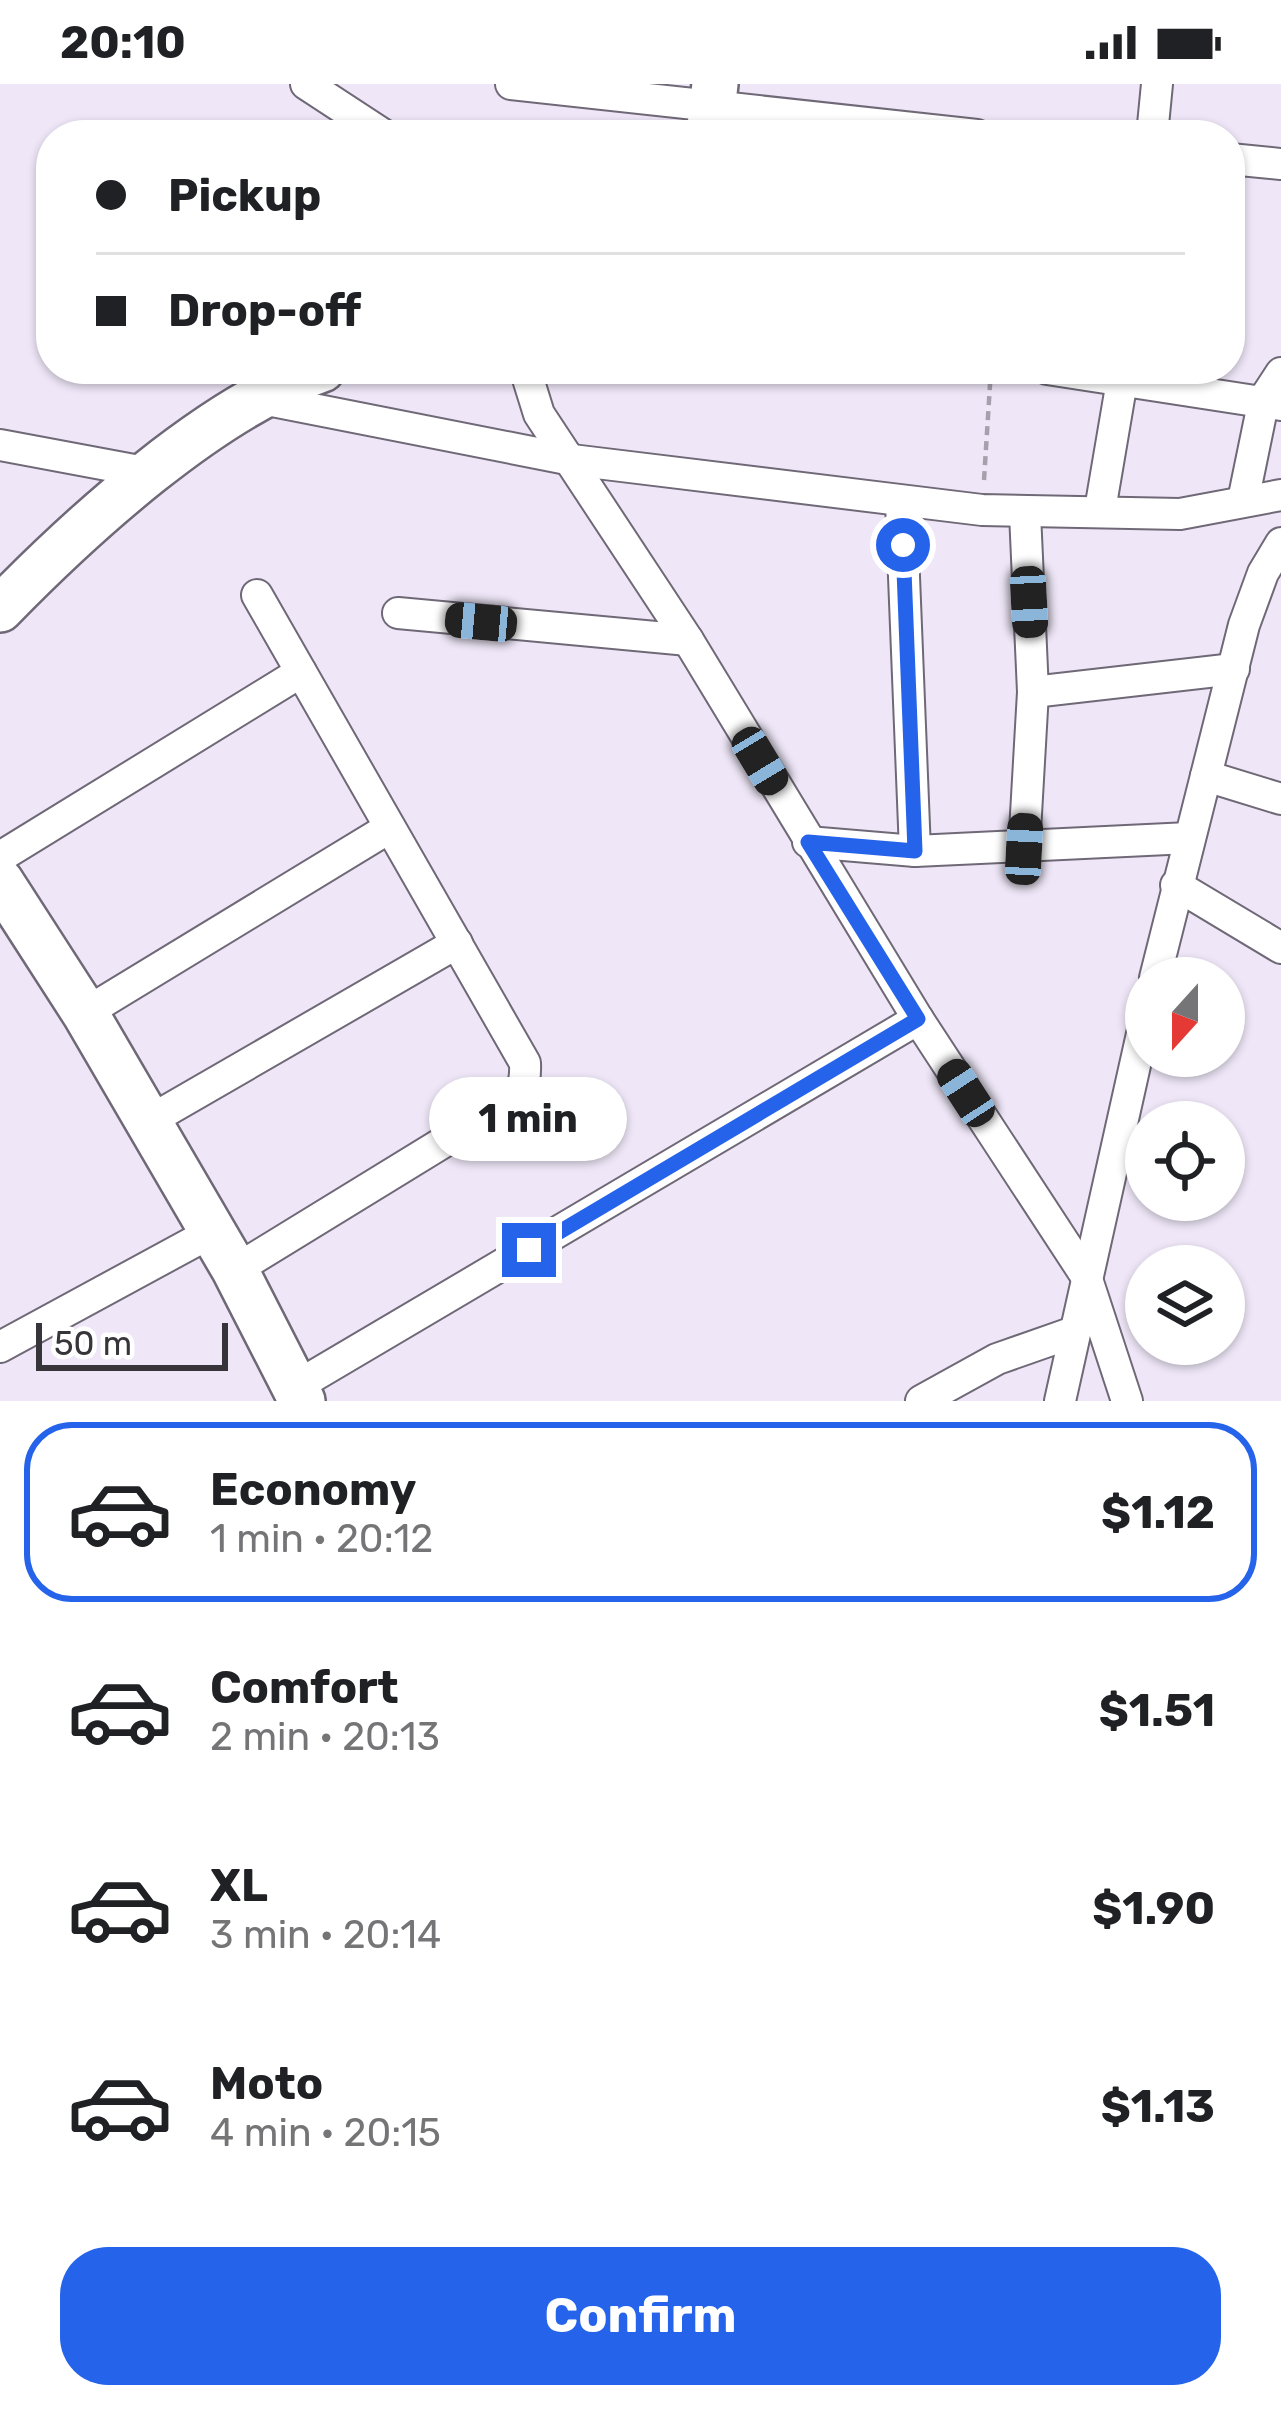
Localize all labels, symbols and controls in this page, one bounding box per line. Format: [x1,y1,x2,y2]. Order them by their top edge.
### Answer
text: 20:10 [60,16,186,69]
text: Pickup [168,169,321,222]
text: Drop-off [168,284,361,337]
route start [876,518,930,572]
car [1009,565,1049,639]
car [444,601,518,643]
car [726,721,794,801]
car [1004,812,1044,886]
north arrow [1125,957,1245,1077]
map controls [1125,957,1245,1365]
car [931,1053,1001,1133]
callout: 1 min [430,1076,628,1160]
text: 1 min [478,1096,578,1142]
button: locate [1125,1101,1245,1221]
route end [502,1223,556,1277]
button: layers [1125,1245,1245,1365]
scale bar [36,1317,228,1370]
text: 50 m [54,1324,132,1363]
icon: car [66,1458,174,1566]
text: Economy [210,1463,416,1516]
text: $1.12 [1101,1486,1215,1539]
text: 1 min · 20:12 [210,1516,433,1562]
icon: car [66,1656,174,1764]
text: Comfort [210,1661,399,1714]
text: $1.51 [1099,1684,1215,1737]
text: 2 min · 20:13 [210,1714,440,1760]
icon: car [66,1854,174,1962]
text: XL [210,1859,268,1912]
text: $1.90 [1092,1882,1215,1935]
text: 3 min · 20:14 [210,1912,441,1958]
icon: car [66,2052,174,2160]
text: Moto [210,2057,323,2110]
text: $1.13 [1101,2080,1215,2133]
text: 4 min · 20:15 [210,2110,441,2156]
button: Confirm [60,2247,1221,2385]

